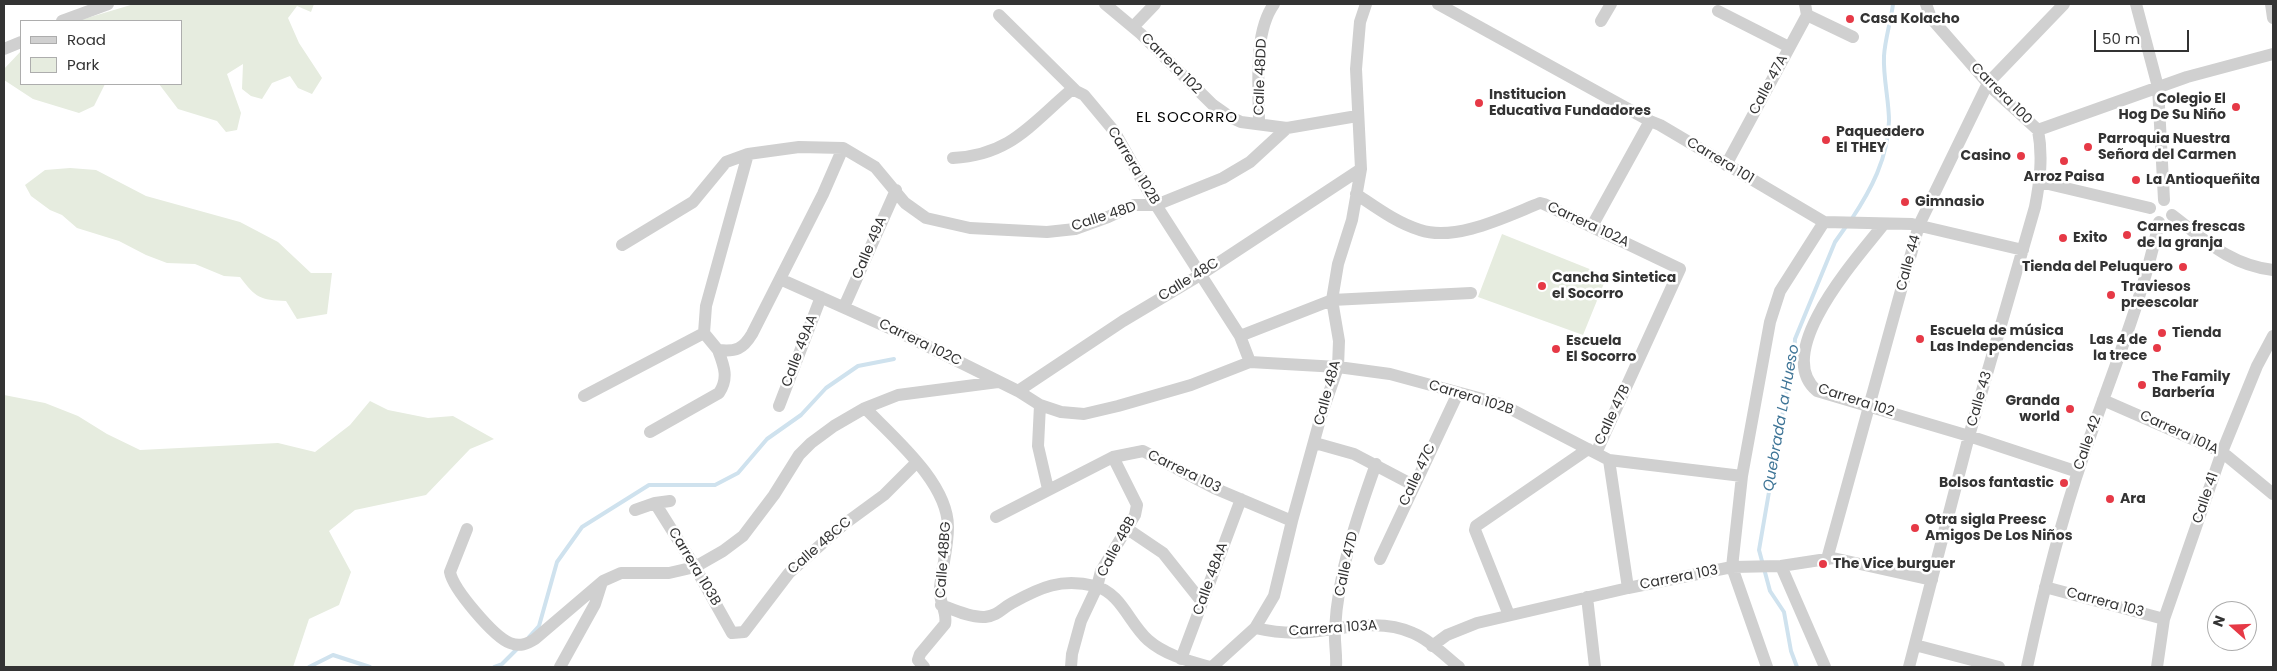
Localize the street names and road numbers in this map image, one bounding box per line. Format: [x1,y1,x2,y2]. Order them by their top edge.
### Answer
street label: Carrera 102 [1137,30,1205,98]
street label: Calle 48DD [1251,38,1271,116]
street label: Calle 47A [1746,52,1792,118]
street label: Carrera 100 [1967,60,2035,128]
street label: Carrera 102B [1103,124,1163,208]
street label: Carrera 101 [1683,134,1757,188]
street label: Calle 48D [1069,199,1139,235]
street label: Carrera 102A [1544,199,1632,251]
street label: Calle 49A [849,214,891,282]
street label: Calle 44 [1893,233,1925,293]
street label: Calle 48C [1156,255,1222,305]
street label: Calle 49AA [779,312,821,390]
street label: Carrera 102C [876,316,964,370]
street label: Calle 48A [1311,359,1345,427]
street label: Calle 43 [1964,369,1996,429]
street label: Carrera 102B [1427,377,1515,419]
street label: Carrera 102 [1816,381,1896,421]
street label: Calle 47B [1592,382,1634,448]
street label: Carrera 101A [2137,407,2221,459]
street label: Calle 42 [2071,414,2105,472]
street label: Calle 47C [1396,441,1440,509]
street label: Carrera 103 [1145,447,1223,497]
street label: Calle 41 [2189,470,2223,526]
street label: Calle 48CC [785,514,855,578]
street label: Calle 48B [1094,514,1140,580]
street label: Calle 48BG [933,521,955,599]
street label: Carrera 103B [664,525,724,609]
street label: Calle 47D [1332,530,1362,598]
street label: Calle 48AA [1190,540,1232,618]
street label: Carrera 103 [1638,562,1720,594]
street label: Carrera 103 [2065,585,2145,621]
street label: Carrera 103A [1288,618,1378,640]

